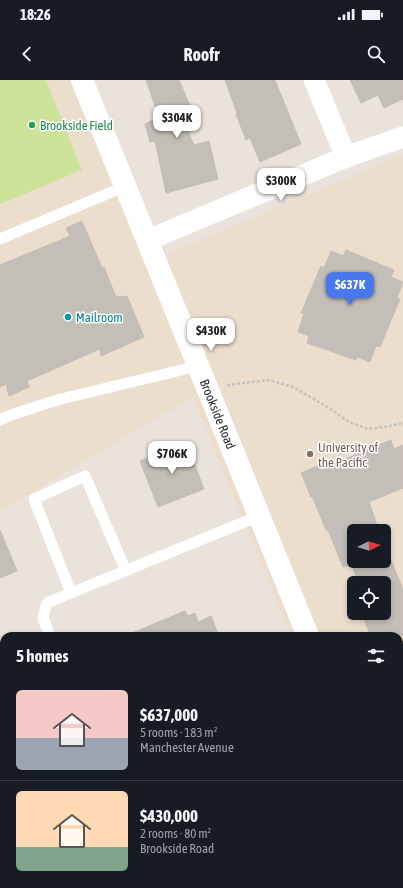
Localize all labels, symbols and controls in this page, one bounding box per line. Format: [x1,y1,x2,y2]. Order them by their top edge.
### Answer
text: 18:26 [20,6,51,23]
icon: back [16,43,38,65]
icon: search [365,43,387,65]
text: Roofr [183,44,220,65]
pin: $304K [149,105,205,139]
text: $304K [162,110,192,125]
place label: Brookside Field [40,118,113,133]
marker: Brookside Field [27,120,37,130]
pin: $300K [253,168,309,202]
text: $300K [266,173,296,188]
pin: $637K [322,272,378,306]
text: $637K [335,277,365,292]
place label: Mailroom [76,310,123,325]
marker: Mailroom [63,312,73,322]
pin: $430K [183,318,239,352]
text: $430K [196,323,226,338]
street label: Brookside Road [197,377,238,451]
place label: University of the Pacific [318,440,378,470]
pin: $706K [144,441,200,475]
text: $706K [157,446,187,461]
marker: University of the Pacific [305,449,315,459]
north arrow [347,524,391,568]
map controls [347,524,391,620]
button: locate [347,576,391,620]
icon: filters [365,645,387,667]
text: 5 homes [16,646,69,666]
text: $637,000 [140,705,198,725]
icon: home [48,706,96,754]
text: 5 rooms · 183 m² [140,725,217,740]
text: Manchester Avenue [140,740,234,755]
text: $430,000 [140,806,198,826]
icon: home [48,807,96,855]
text: 2 rooms · 80 m² [140,826,211,841]
text: Brookside Road [140,841,214,856]

